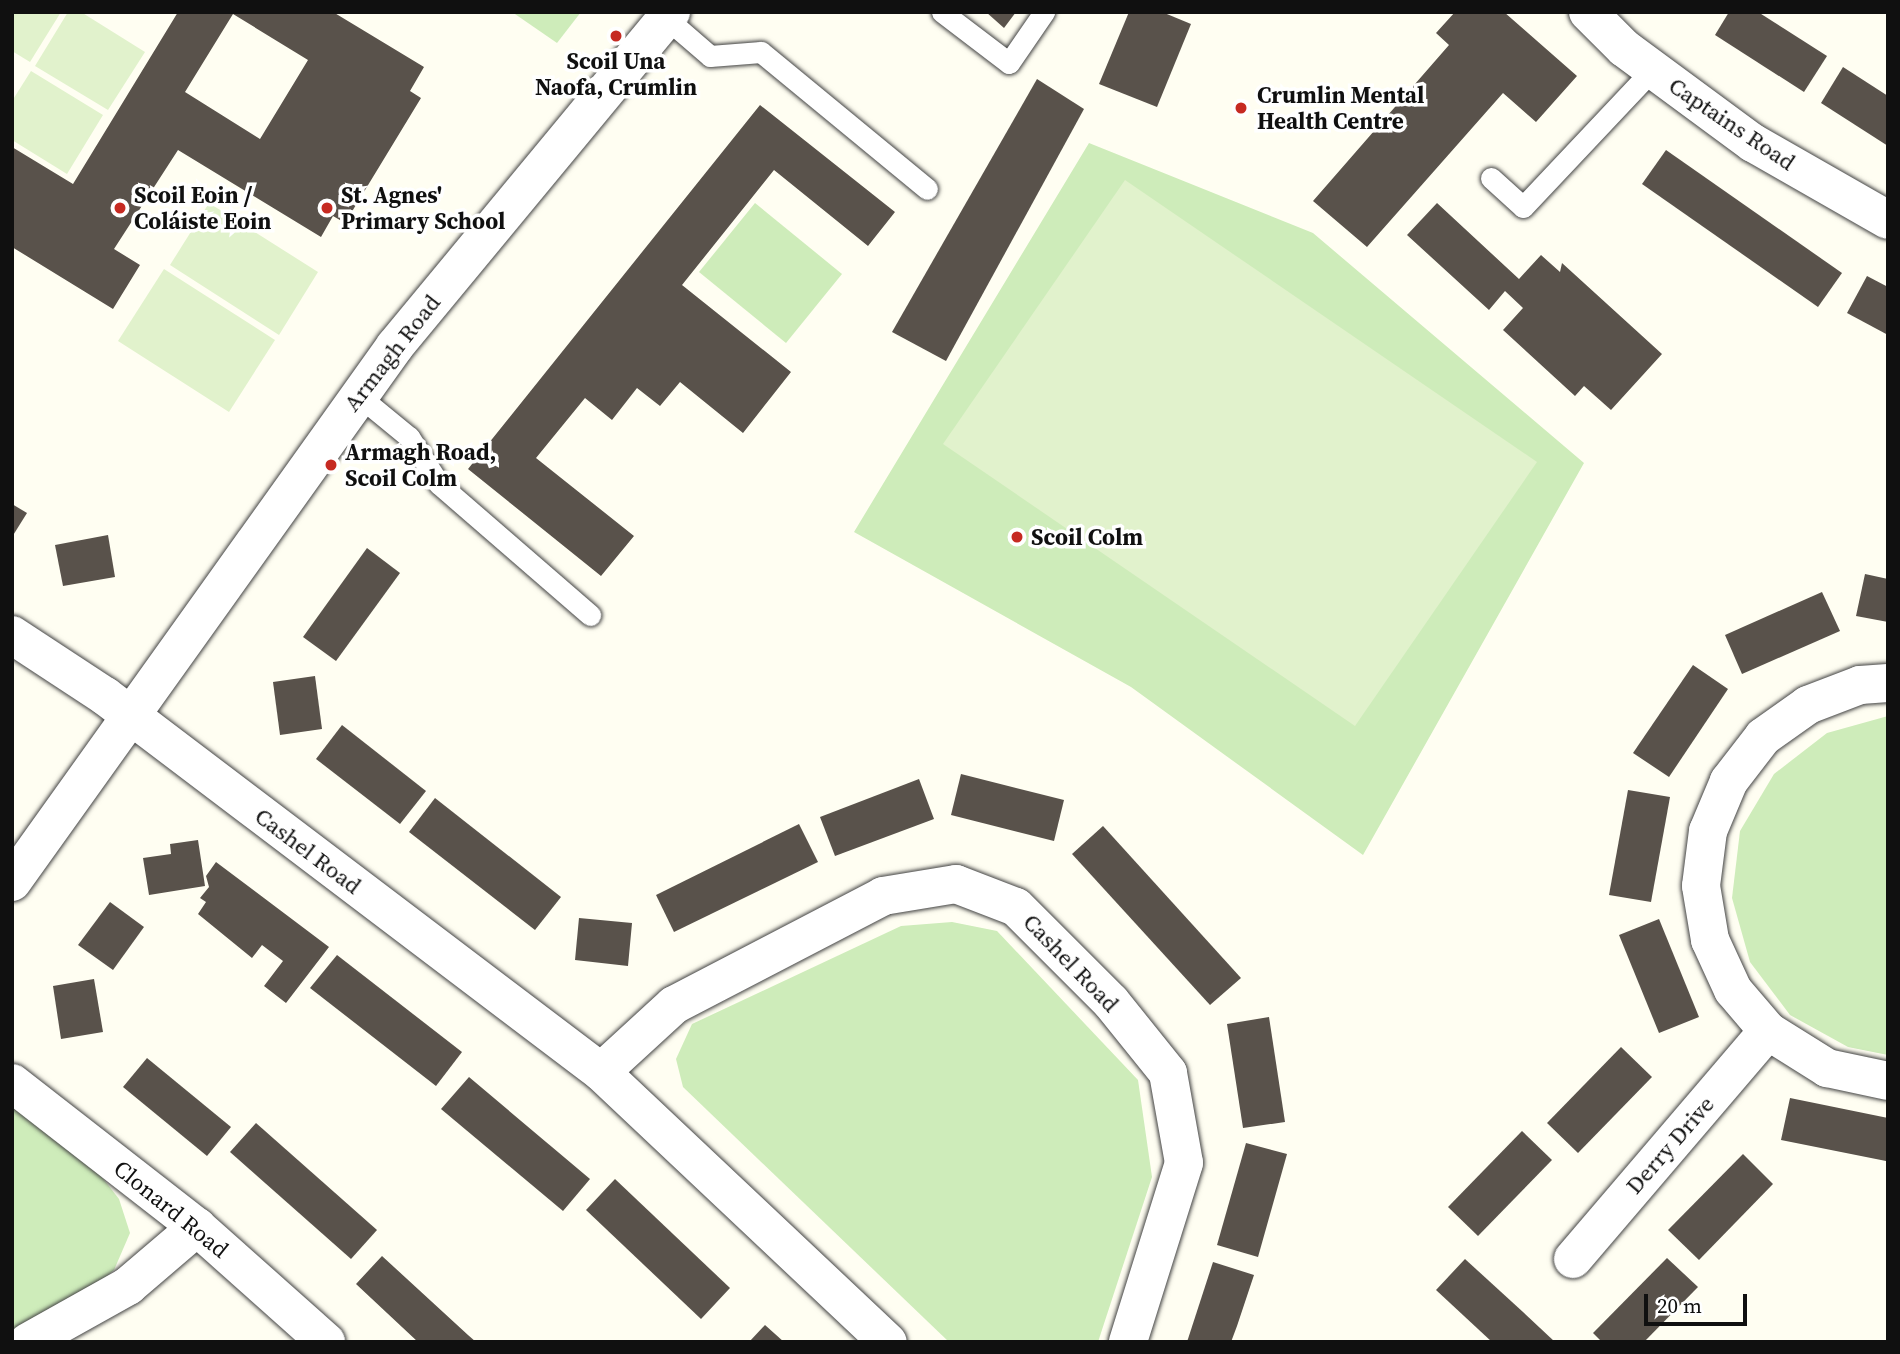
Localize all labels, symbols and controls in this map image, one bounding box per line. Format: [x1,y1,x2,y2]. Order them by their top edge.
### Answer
marker: Scoil Una Naofa, Crumlin [608,28,624,44]
place label: Scoil Una Naofa, Crumlin [535,47,697,101]
street label: Captains Road [1664,72,1800,176]
place label: Crumlin Mental Health Centre [1257,81,1425,135]
marker: Crumlin Mental Health Centre [1231,98,1251,118]
place label: Scoil Eoin / Coláiste Eoin [134,181,271,235]
place label: St. Agnes' Primary School [341,181,506,235]
marker: Scoil Eoin / Coláiste Eoin [112,200,128,216]
marker: St. Agnes' Primary School [319,200,335,216]
street label: Armagh Road [338,289,446,417]
place label: Armagh Road, Scoil Colm [345,438,496,492]
marker: Armagh Road, Scoil Colm [323,457,339,473]
place label: Scoil Colm [1031,523,1143,551]
marker: Scoil Colm [1009,529,1025,545]
street label: Cashel Road [250,802,366,900]
street label: Cashel Road [1017,908,1125,1018]
street label: Derry Drive [1620,1091,1720,1199]
street label: Clonard Road [108,1154,234,1264]
scale bar [1648,1280,1751,1324]
text: 20 m [1657,1291,1702,1320]

